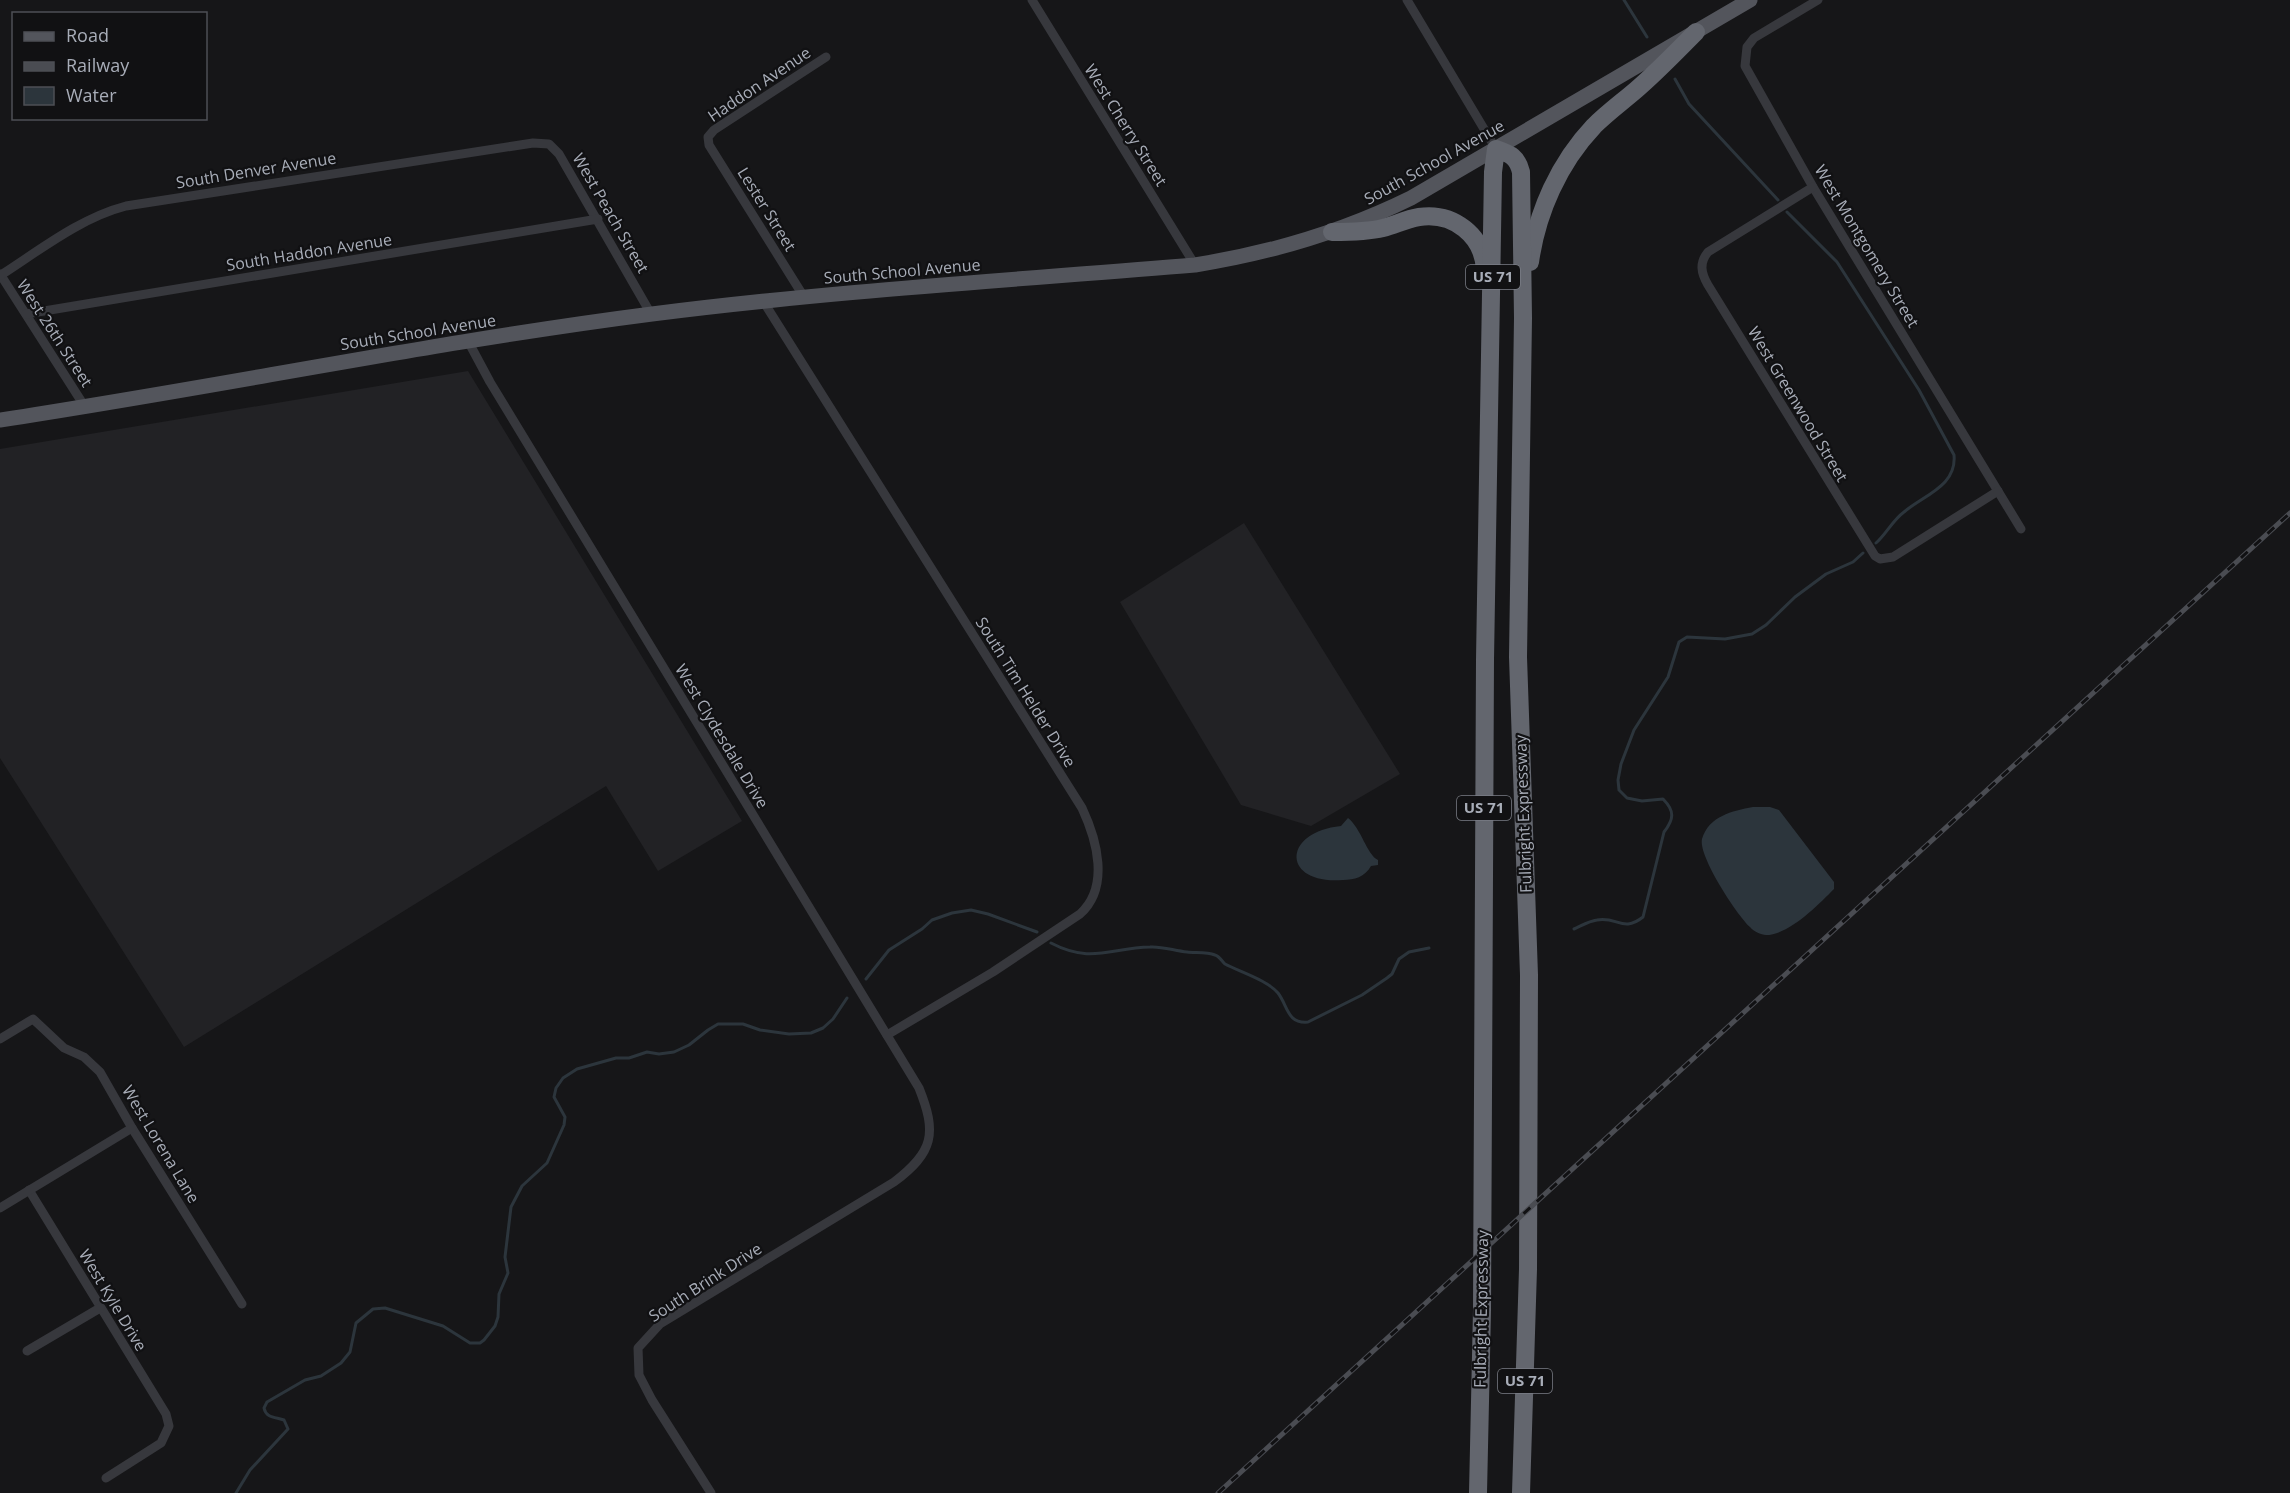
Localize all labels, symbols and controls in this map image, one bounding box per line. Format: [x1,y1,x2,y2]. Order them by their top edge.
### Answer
legend [12,12,207,120]
text: Road [66,23,109,47]
street label: Haddon Avenue [703,41,815,127]
text: Railway [66,53,130,77]
street label: West Cherry Street [1080,60,1173,190]
text: Water [66,83,117,107]
street label: South School Avenue [1360,114,1508,210]
street label: South Denver Avenue [174,146,338,194]
street label: West Peach Street [568,149,654,277]
street label: West Montgomery Street [1810,160,1925,332]
street label: Lester Street [732,163,802,255]
street label: South Haddon Avenue [225,228,393,276]
street label: South School Avenue [823,253,981,289]
road number: US 71 [1466,265,1520,289]
street label: West 26th Street [12,275,98,391]
street label: South School Avenue [339,309,497,355]
street label: West Greenwood Street [1743,322,1853,486]
street label: South Tim Helder Drive [971,613,1081,771]
street label: West Clydesdale Drive [670,660,774,812]
street label: Fulbright Expressway [1509,734,1537,893]
road number: US 71 [1457,796,1511,820]
street label: West Lorena Lane [117,1081,205,1207]
street label: Fulbright Expressway [1469,1229,1493,1388]
street label: South Brink Drive [644,1237,766,1327]
street label: West Kyle Drive [74,1245,152,1355]
road number: US 71 [1498,1369,1552,1393]

